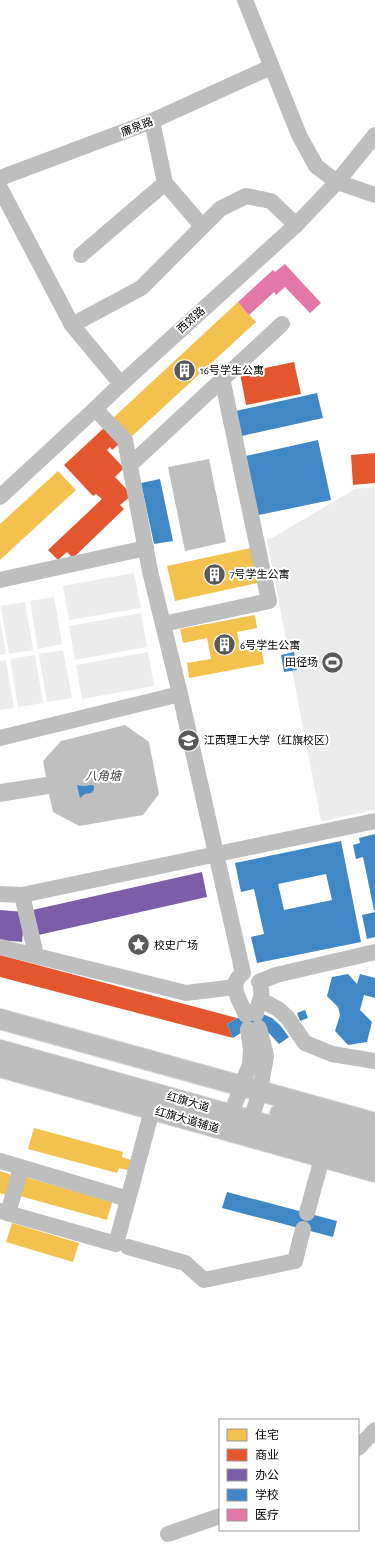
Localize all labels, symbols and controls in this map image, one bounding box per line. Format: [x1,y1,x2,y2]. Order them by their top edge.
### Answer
street label: 廉泉路 [119,115,154,138]
street label: 西郊路 [174,304,207,335]
building icon: 16号学生公寓 [171,357,197,383]
place label: 16号学生公寓 [200,364,264,376]
building icon: 7号学生公寓 [202,561,228,587]
place label: 7号学生公寓 [230,568,290,580]
building icon: 6号学生公寓 [211,632,237,658]
place label: 6号学生公寓 [240,639,300,651]
sports icon: 田径场 [320,649,346,675]
place label: 田径场 [285,656,318,668]
school or university icon: 江西理工大学（红旗校区） [175,727,201,753]
place label: 江西理工大学（红旗校区） [204,734,336,746]
water label: 八角塘 [85,769,123,782]
place icon: 校史广场 [125,932,151,958]
place label: 校史广场 [154,939,198,951]
street label: 红旗大道 [165,1090,211,1113]
street label: 红旗大道辅道 [154,1105,221,1134]
legend [219,1419,359,1531]
text: 住宅 [255,1428,279,1441]
text: 商业 [255,1448,279,1461]
text: 办公 [255,1469,279,1481]
text: 学校 [255,1488,279,1501]
text: 医疗 [255,1508,279,1521]

